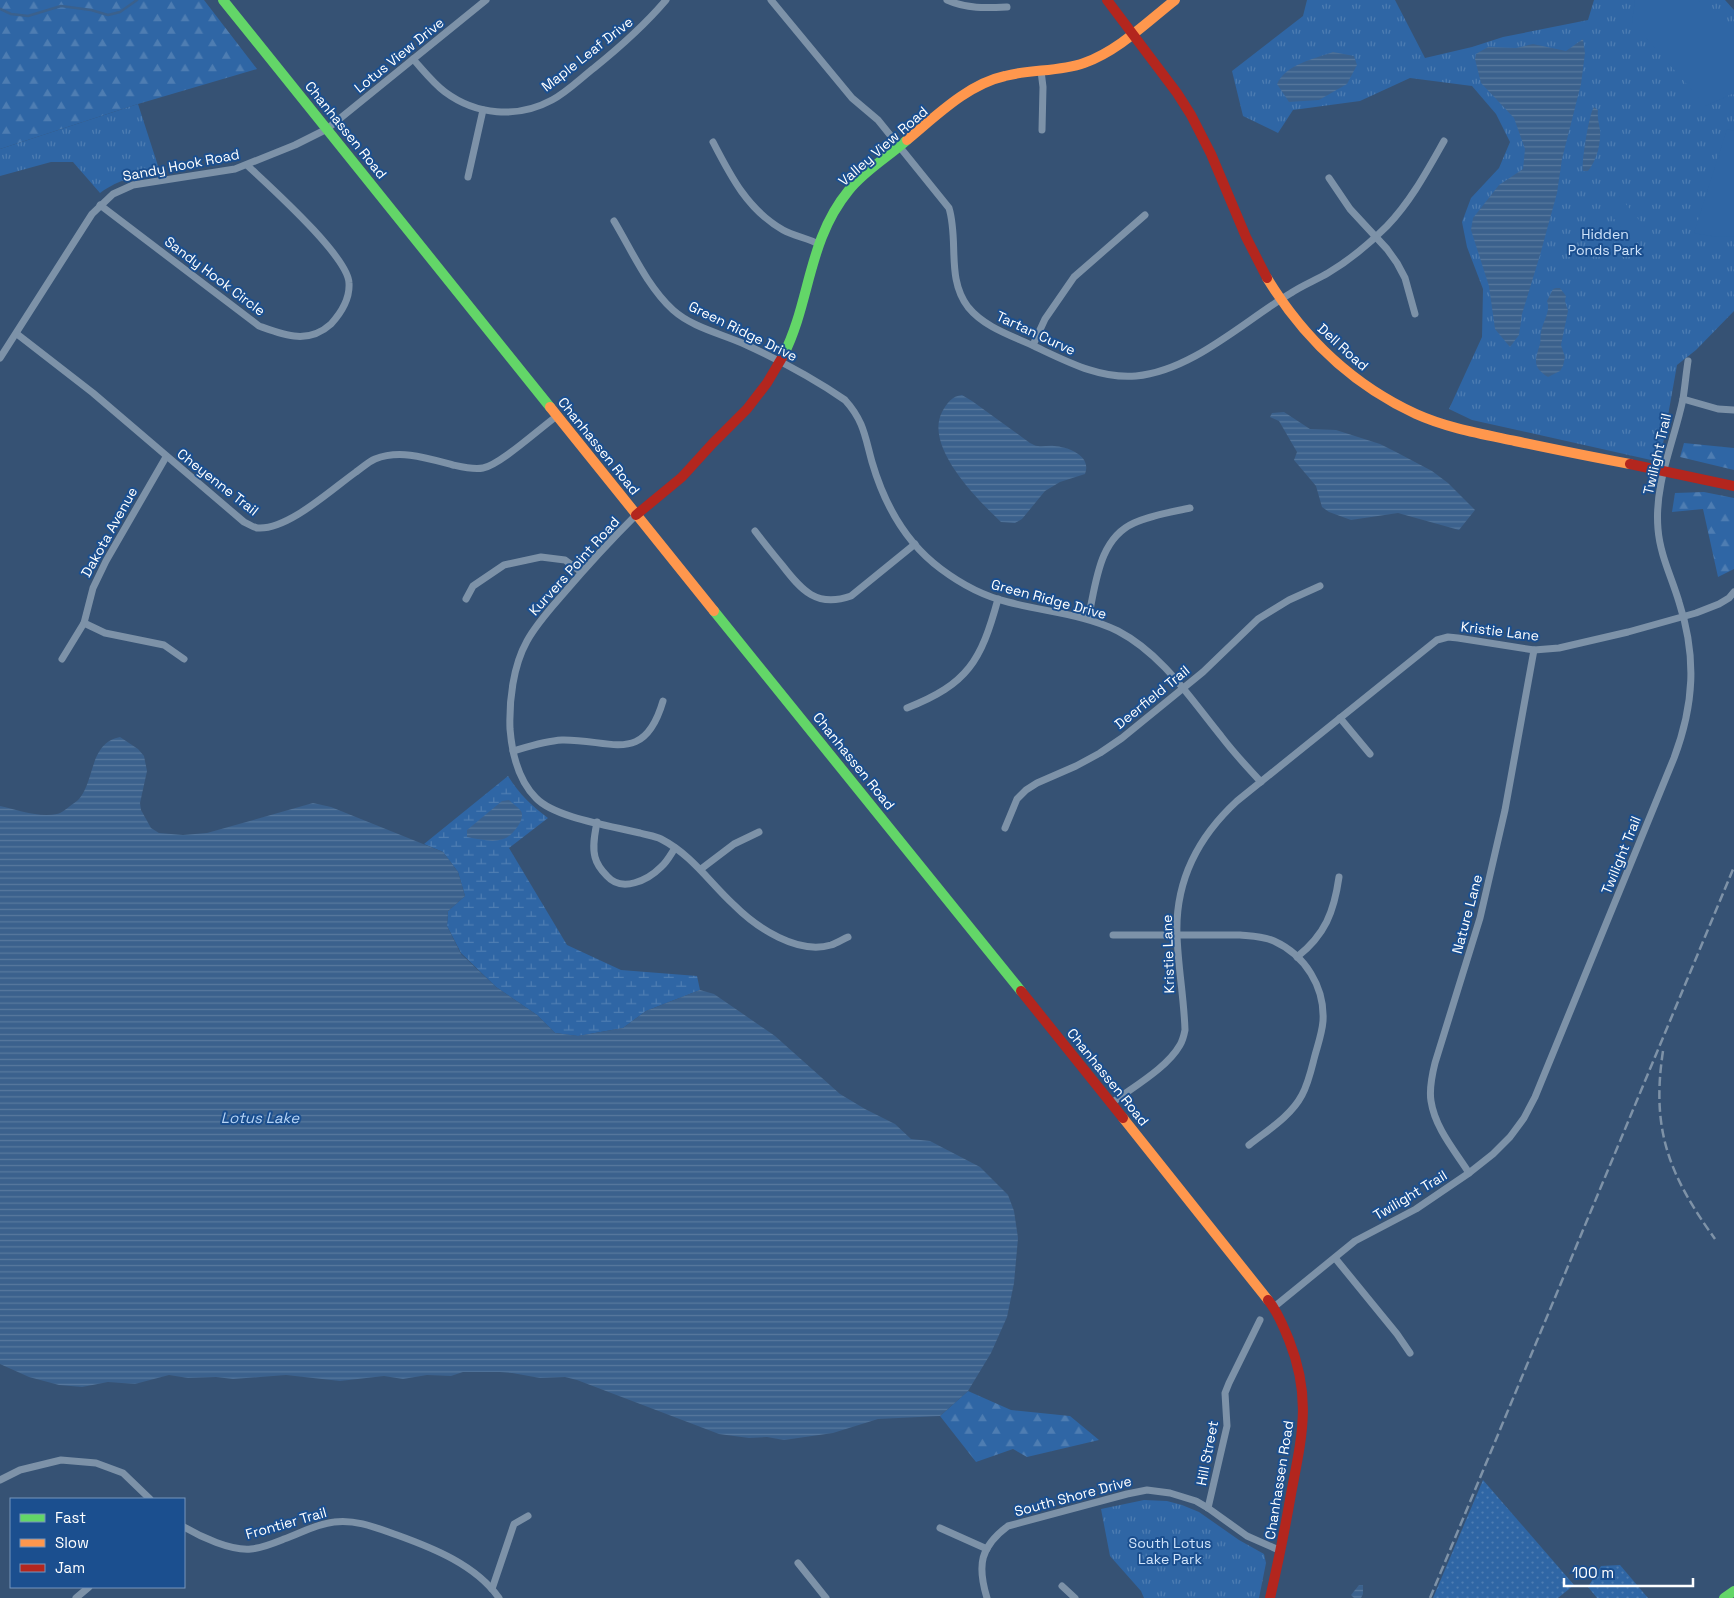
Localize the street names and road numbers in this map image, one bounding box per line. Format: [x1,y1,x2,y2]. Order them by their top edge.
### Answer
street label: Lotus View Drive [350,13,448,97]
street label: Maple Leaf Drive [538,13,636,95]
street label: Chanhassen Road [301,78,391,182]
street label: Valley View Road [835,102,931,190]
street label: Sandy Hook Road [121,145,241,185]
street label: Sandy Hook Circle [161,232,269,320]
street label: Green Ridge Drive [686,297,800,365]
street label: Tartan Curve [994,307,1078,359]
street label: Dell Road [1314,319,1372,375]
street label: Chanhassen Road [554,394,644,498]
street label: Twilight Trail [1639,412,1675,496]
street label: Cheyenne Trail [174,445,262,519]
street label: Dakota Avenue [77,484,141,580]
street label: Kurvers Point Road [525,513,623,619]
street label: Green Ridge Drive [989,575,1109,623]
street label: Kristie Lane [1460,617,1540,645]
street label: Deerfield Trail [1111,661,1193,733]
street label: Chanhassen Road [809,709,899,813]
street label: Twilight Trail [1597,813,1645,897]
street label: Nature Lane [1448,872,1486,956]
street label: Kristie Lane [1158,914,1178,994]
street label: Chanhassen Road [1063,1025,1153,1129]
street label: Twilight Trail [1370,1166,1450,1224]
street label: Hill Street [1192,1419,1222,1487]
street label: Chanhassen Road [1261,1419,1297,1541]
street label: South Shore Drive [1012,1472,1134,1520]
street label: Frontier Trail [243,1503,329,1543]

